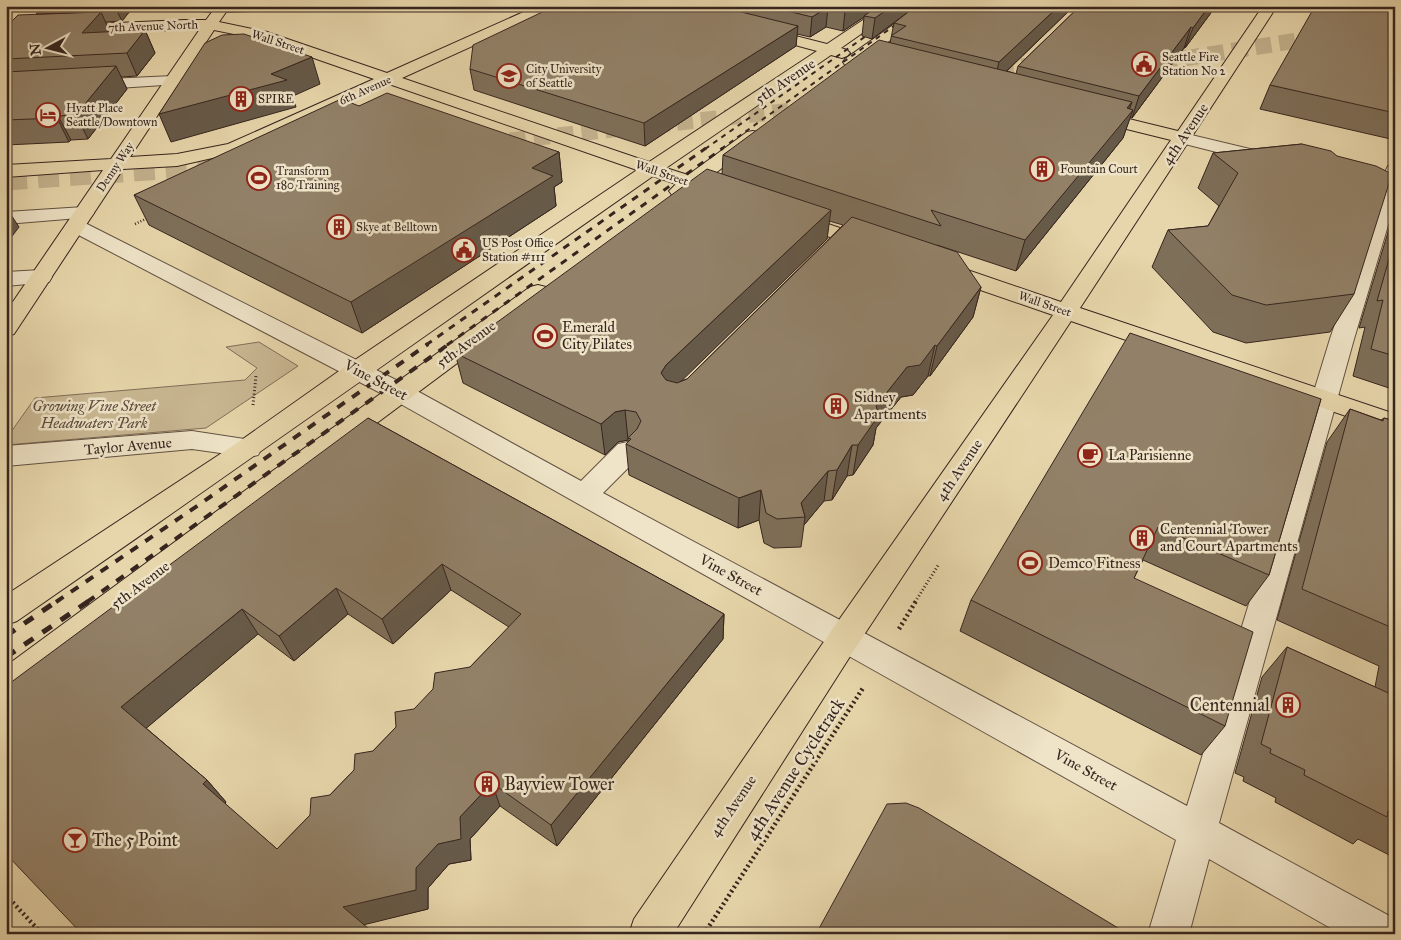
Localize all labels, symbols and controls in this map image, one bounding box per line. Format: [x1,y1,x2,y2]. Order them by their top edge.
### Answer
street label: 7th Avenue North [108,17,199,35]
north arrow [22,22,72,72]
street label: Wall Street [250,27,307,57]
text: N [26,42,45,56]
place label: Seattle Fire Station No 2 [1162,50,1226,78]
public building icon: Seattle Fire Station No 2 [1131,51,1157,77]
street label: 5th Avenue [751,54,819,108]
place label: City University of Seattle [526,62,602,90]
school or university icon: City University of Seattle [496,63,522,89]
street label: 6th Avenue [337,72,393,108]
building icon: SPIRE [228,86,254,112]
place label: SPIRE [258,92,294,106]
street label: 4th Avenue [1158,100,1212,168]
place label: Hyatt Place Seattle/Downtown [66,101,158,129]
hotel icon: Hyatt Place Seattle/Downtown [35,102,61,128]
street label: Denny Way [93,139,137,194]
building icon: Fountain Court [1029,156,1055,182]
street label: Wall Street [634,157,691,189]
place label: Fountain Court [1060,162,1138,176]
place label: Transform 180 Training [276,164,340,193]
sports icon: Transform 180 Training [246,165,272,191]
building icon: Skye at Belltown [326,214,352,240]
place label: Skye at Belltown [356,220,438,234]
place label: US Post Office Station #111 [482,236,554,264]
public building icon: US Post Office Station #111 [451,237,477,263]
street label: Wall Street [1017,288,1074,320]
street label: 5th Avenue [433,316,499,372]
place label: Emerald City Pilates [562,318,632,353]
sports icon: Emerald City Pilates [532,323,558,349]
street label: Vine Street [340,355,411,405]
place label: Sidney Apartments [853,388,927,423]
building icon: Sidney Apartments [823,393,849,419]
park label: Growing Vine Street Headwaters Park [32,397,157,432]
street label: Taylor Avenue [83,433,173,459]
street label: 4th Avenue [932,436,986,504]
cafe icon: La Parisienne [1077,442,1103,468]
place label: La Parisienne [1108,446,1191,464]
place label: Centennial Tower and Court Apartments [1160,520,1298,555]
building icon: Centennial Tower and Court Apartments [1129,525,1155,551]
street label: Vine Street [695,550,766,600]
sports icon: Demco Fitness [1017,550,1043,576]
place label: Demco Fitness [1048,554,1140,572]
street label: 5th Avenue [107,557,173,613]
building icon: Centennial [1275,692,1301,718]
street label: 4th Avenue Cycletrack [741,693,850,844]
place label: Centennial [1190,694,1270,716]
street label: Vine Street [1050,745,1121,795]
building icon: Bayview Tower [474,771,500,797]
street label: 4th Avenue [706,772,760,840]
place label: Bayview Tower [504,773,615,795]
bar icon: The 5 Point [62,827,88,853]
place label: The 5 Point [92,829,179,851]

